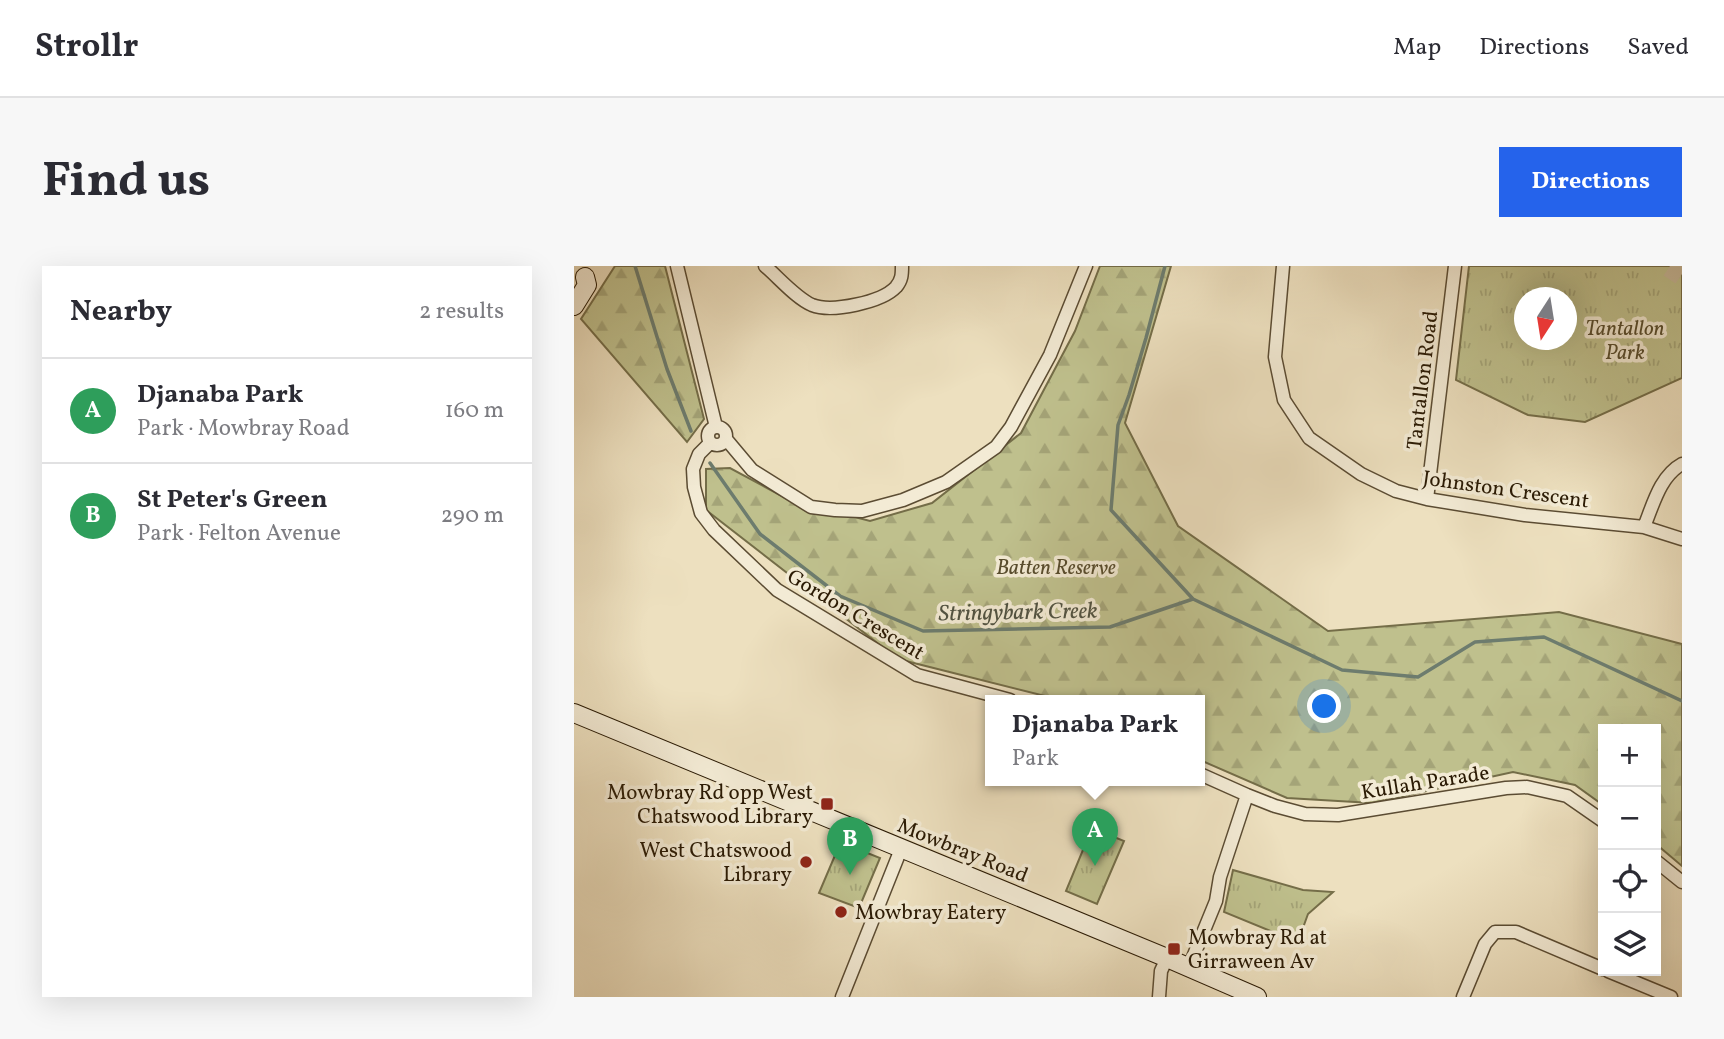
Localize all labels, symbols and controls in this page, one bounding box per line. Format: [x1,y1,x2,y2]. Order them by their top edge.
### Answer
text: Strollr [35,25,138,71]
text: Map [1393,31,1441,65]
text: Directions [1479,31,1589,65]
text: Saved [1627,31,1689,65]
button: Directions [1499,147,1682,217]
text: Find us [42,148,210,217]
north arrow [1514,287,1577,350]
text: Nearby [70,291,172,333]
text: 2 results [419,296,504,328]
street label: Tantallon Road [1401,309,1446,451]
park label: Tantallon Park [1586,315,1665,368]
text: Djanaba Park [137,377,304,413]
text: A [85,395,101,427]
text: 160 m [445,395,504,427]
text: Park · Mowbray Road [137,413,350,445]
street label: Johnston Crescent [1421,464,1591,517]
text: St Peter's Green [137,482,328,518]
text: B [85,500,101,532]
text: 290 m [441,500,504,532]
text: Park · Felton Avenue [137,518,341,550]
park label: Batten Reserve [996,554,1116,583]
street label: Gordon Crescent [781,563,929,668]
water label: Stringybark Creek [938,596,1098,630]
your location [1307,689,1341,723]
popup [985,695,1205,786]
text: Djanaba Park [1012,707,1178,743]
map controls [1598,724,1661,976]
button: + [1598,724,1661,787]
text: Park [1012,743,1059,775]
street label: Kullah Parade [1359,759,1492,808]
place label: Mowbray Rd opp West Chatswood Library [607,779,814,832]
button: − [1598,787,1661,850]
marker: Mowbray Rd opp West Chatswood Library [819,796,835,812]
pin: A [1072,808,1118,866]
street label: Mowbray Road [893,812,1032,891]
pin: B [827,817,873,875]
place label: West Chatswood Library [640,837,793,890]
button: locate [1598,850,1661,913]
marker: West Chatswood Library [798,854,814,870]
place label: Mowbray Eatery [855,899,1007,928]
marker: Mowbray Eatery [833,904,849,920]
button: layers [1598,913,1661,976]
place label: Mowbray Rd at Girraween Av [1188,924,1327,977]
marker: Mowbray Rd at Girraween Av [1166,941,1182,957]

